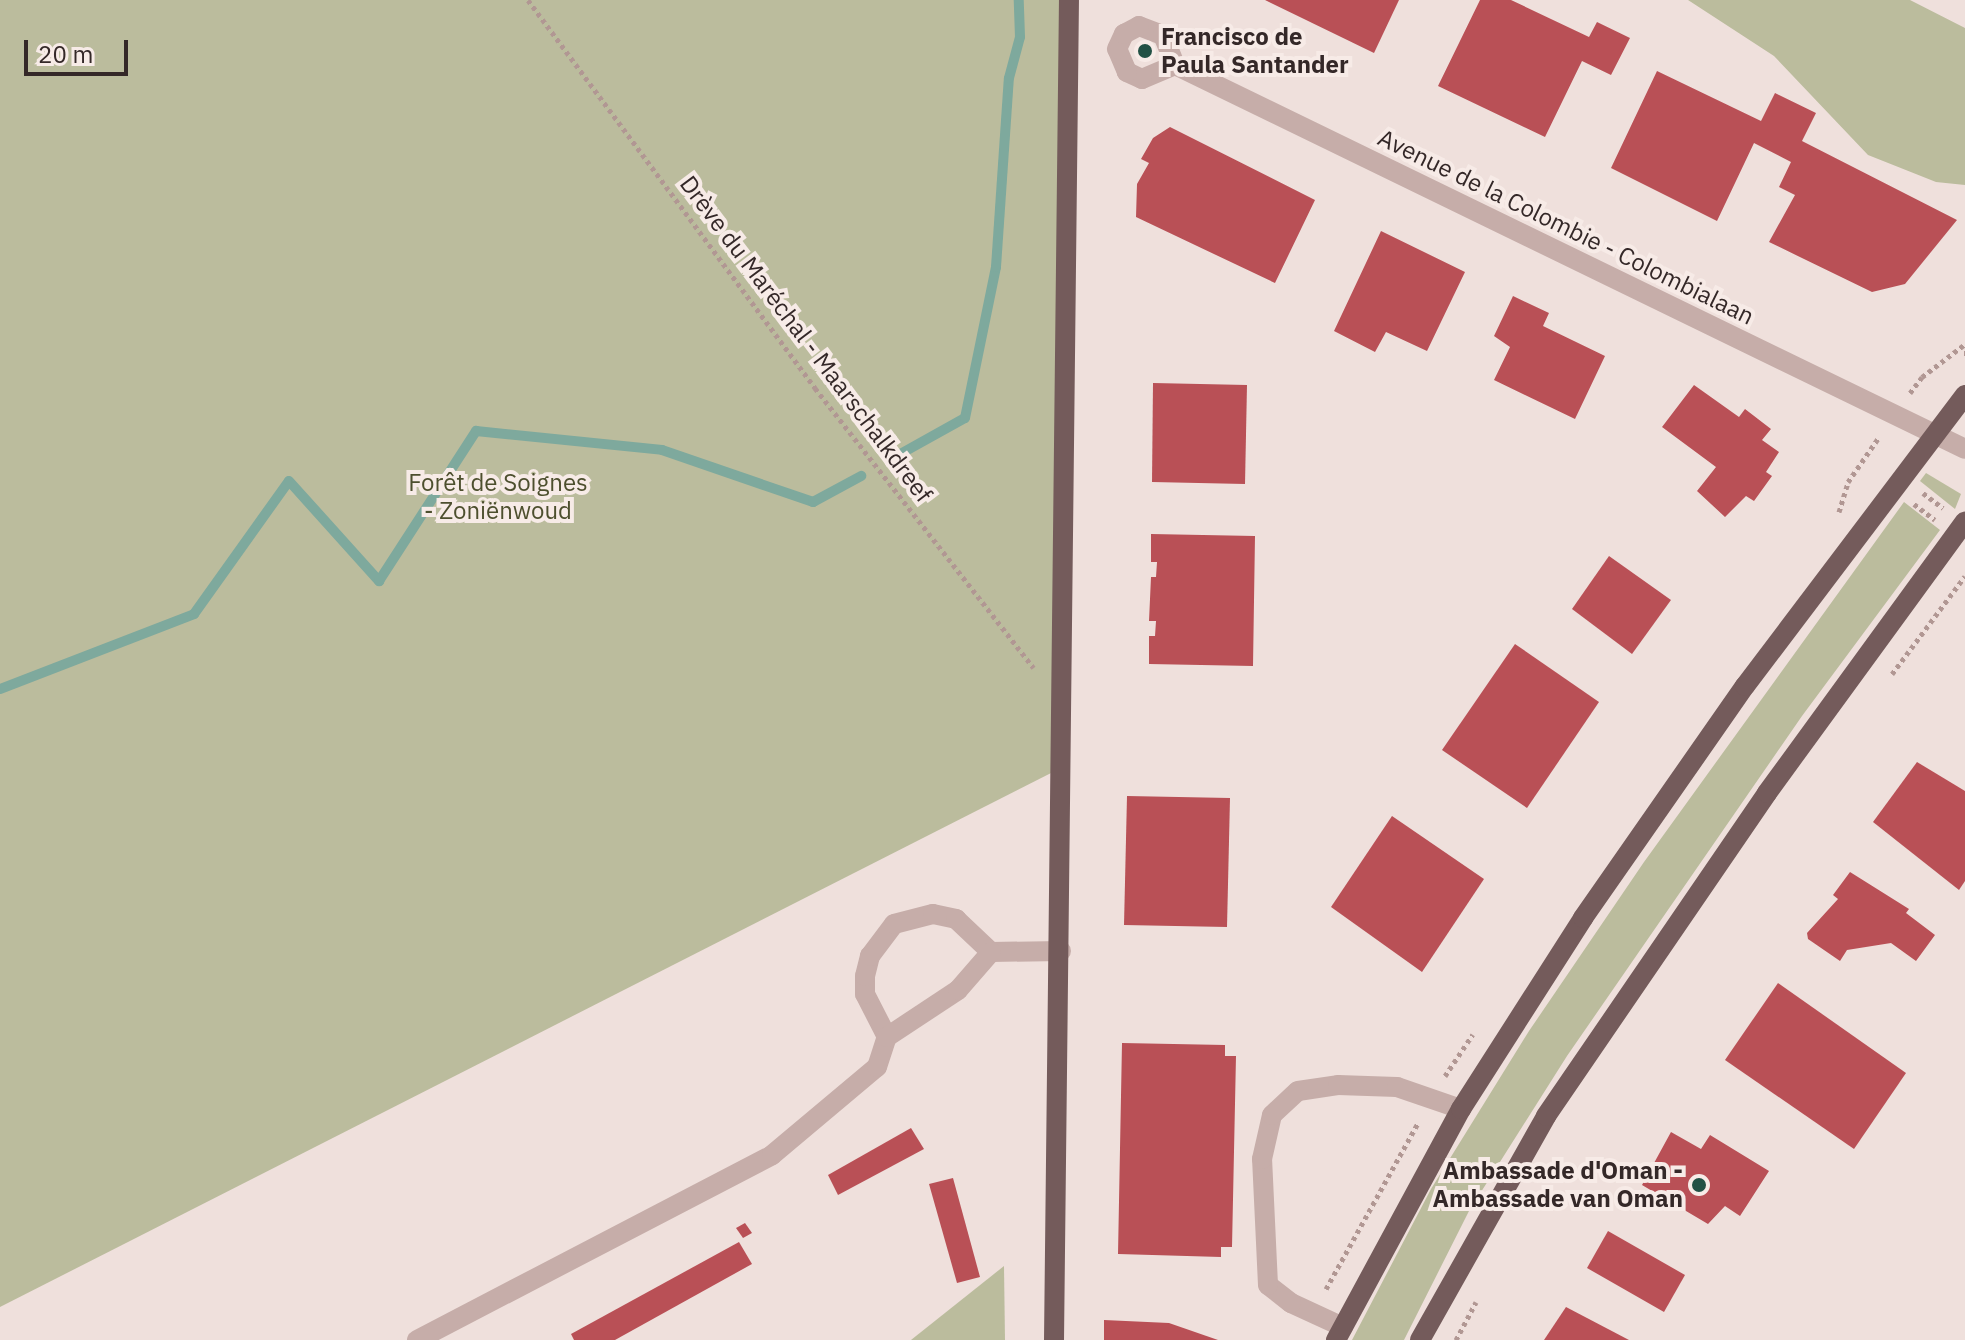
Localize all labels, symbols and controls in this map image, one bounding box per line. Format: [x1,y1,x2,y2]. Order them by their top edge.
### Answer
place label: Francisco de Paula Santander [1161,23,1349,79]
scale bar [28,24,132,74]
text: 20 m [38,38,93,70]
marker: Francisco de Paula Santander [1136,42,1154,60]
street label: Avenue de la Colombie - Colombialaan [1373,123,1759,331]
street label: Drève du Maréchal - Maarschalkdreef [674,170,938,508]
park label: Forêt de Soignes - Zoniënwoud [408,469,588,525]
place label: Ambassade d'Oman - Ambassade van Oman [1433,1157,1683,1213]
marker: Ambassade d'Oman - Ambassade van Oman [1690,1176,1708,1194]

